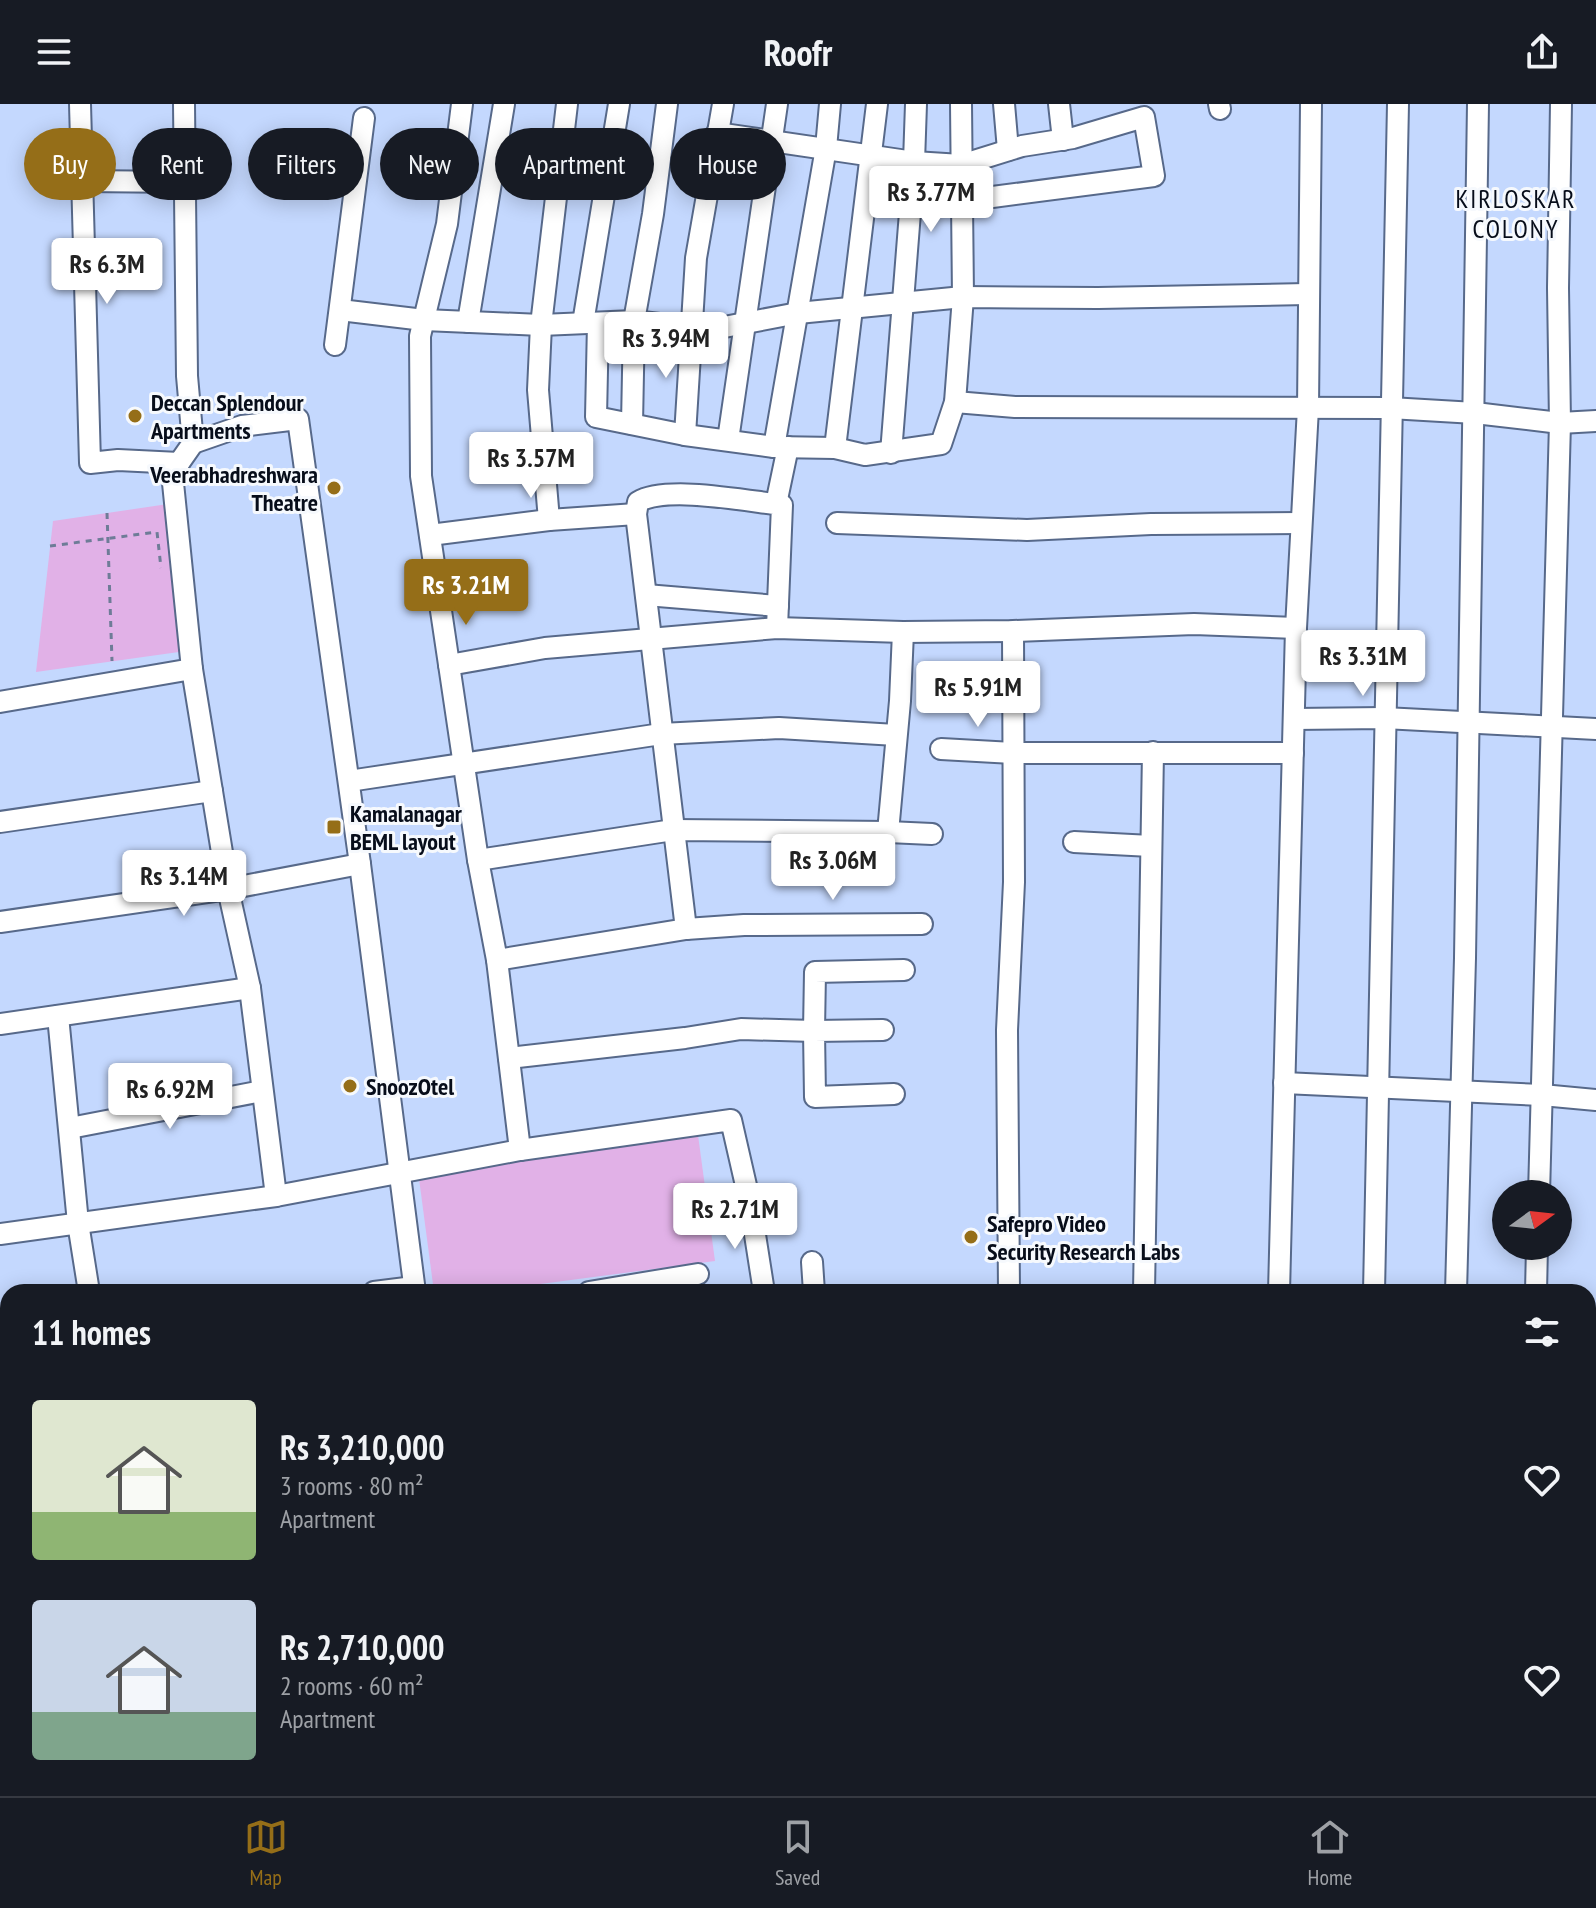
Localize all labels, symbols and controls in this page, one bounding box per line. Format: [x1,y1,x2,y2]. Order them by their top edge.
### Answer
text: Roofr [764,29,832,76]
icon: menu [32,30,76,74]
icon: share [1520,30,1564,74]
chip: Buy [24,128,116,200]
chip: Rent [132,128,232,200]
chip: Filters [248,128,364,200]
chip: New [380,128,479,200]
chip: Apartment [495,128,654,200]
chip: House [670,128,786,200]
pin: Rs 3.77M [848,166,1014,234]
text: Rs 3.77M [887,175,975,208]
district label: KIRLOSKAR COLONY [1455,182,1577,245]
pin: Rs 6.3M [33,238,181,306]
text: Rs 6.3M [69,247,145,280]
pin: Rs 3.94M [583,312,749,380]
text: Rs 3.94M [622,321,710,354]
place label: Deccan Splendour Apartments [150,387,304,446]
marker: Deccan Splendour Apartments [126,407,144,425]
pin: Rs 3.57M [448,432,614,500]
text: Rs 3.57M [487,441,575,474]
place label: Veerabhadreshwara Theatre [149,459,318,518]
marker: Veerabhadreshwara Theatre [325,479,343,497]
pin: Rs 3.21M [383,559,549,627]
text: Rs 3.21M [422,568,510,601]
pin: Rs 3.31M [1280,630,1446,698]
text: Rs 3.31M [1319,639,1407,672]
pin: Rs 5.91M [895,661,1061,729]
text: Rs 5.91M [934,670,1022,703]
place label: Kamalanagar BEML layout [350,798,463,857]
marker: Kamalanagar BEML layout [325,818,343,836]
pin: Rs 3.06M [750,834,916,902]
text: Rs 3.06M [789,843,877,876]
pin: Rs 3.14M [101,850,267,918]
text: Rs 3.14M [140,859,228,892]
pin: Rs 6.92M [87,1063,253,1131]
place label: SnoozOtel [366,1071,454,1102]
text: Rs 6.92M [126,1072,214,1105]
marker: SnoozOtel [341,1077,359,1095]
north arrow [1492,1180,1572,1260]
map controls [1492,1180,1572,1260]
pin: Rs 2.71M [652,1183,818,1251]
text: Rs 2.71M [691,1192,779,1225]
place label: Safepro Video Security Research Labs [987,1208,1180,1267]
marker: Safepro Video Security Research Labs [962,1228,980,1246]
text: 11 homes [32,1310,151,1354]
icon: filters [1520,1310,1564,1354]
text: Rs 3,210,000 [280,1425,444,1469]
icon: home [96,1432,192,1528]
icon: heart [1520,1458,1564,1502]
text: 3 rooms · 80 m² [280,1469,424,1502]
text: Apartment [280,1502,375,1535]
text: Rs 2,710,000 [280,1625,444,1669]
icon: home [96,1632,192,1728]
icon: heart [1520,1658,1564,1702]
text: 2 rooms · 60 m² [280,1669,424,1702]
text: Apartment [280,1702,375,1735]
tab: Map [244,1815,288,1891]
tab: Saved [775,1815,820,1891]
tab: Home [1308,1815,1352,1891]

